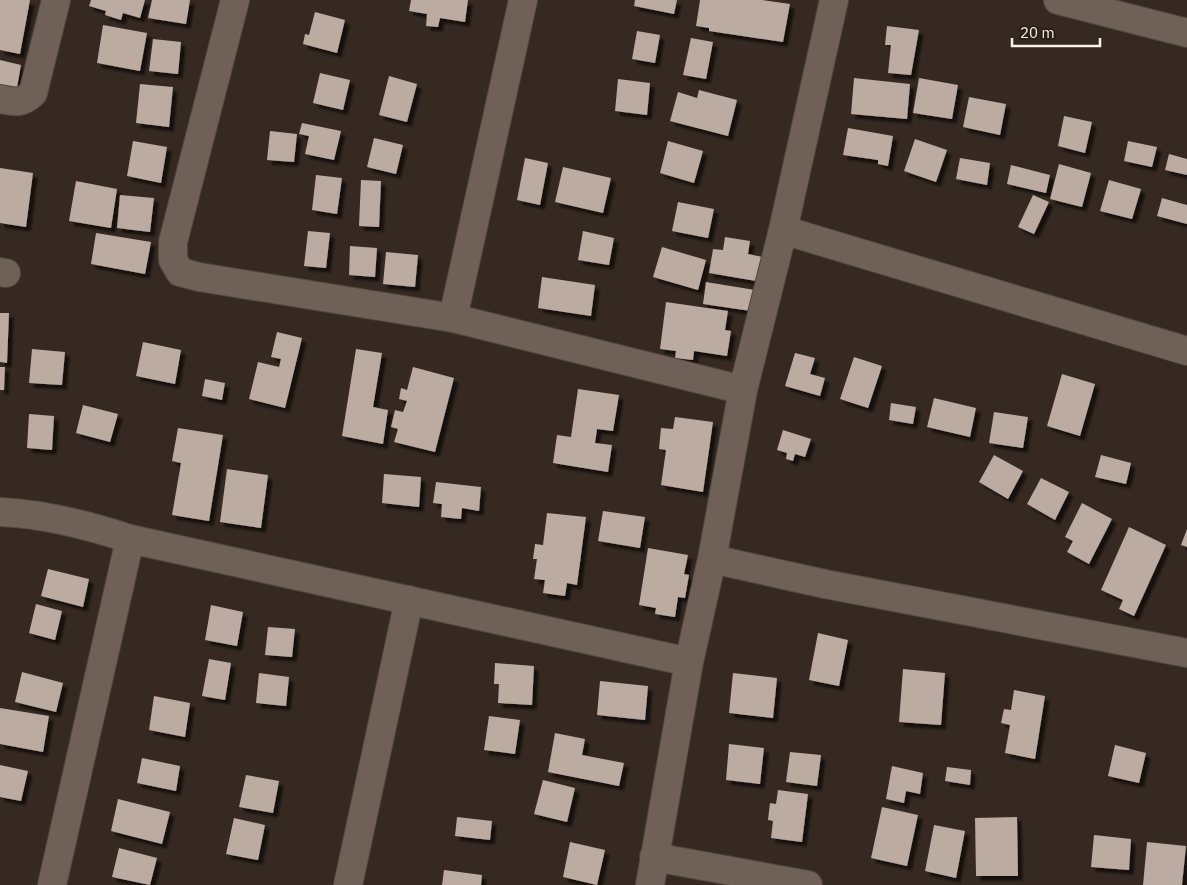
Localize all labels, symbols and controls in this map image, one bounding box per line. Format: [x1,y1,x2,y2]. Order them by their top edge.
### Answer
scale bar [1012,15,1100,47]
text: 20 m [1020,23,1055,42]

